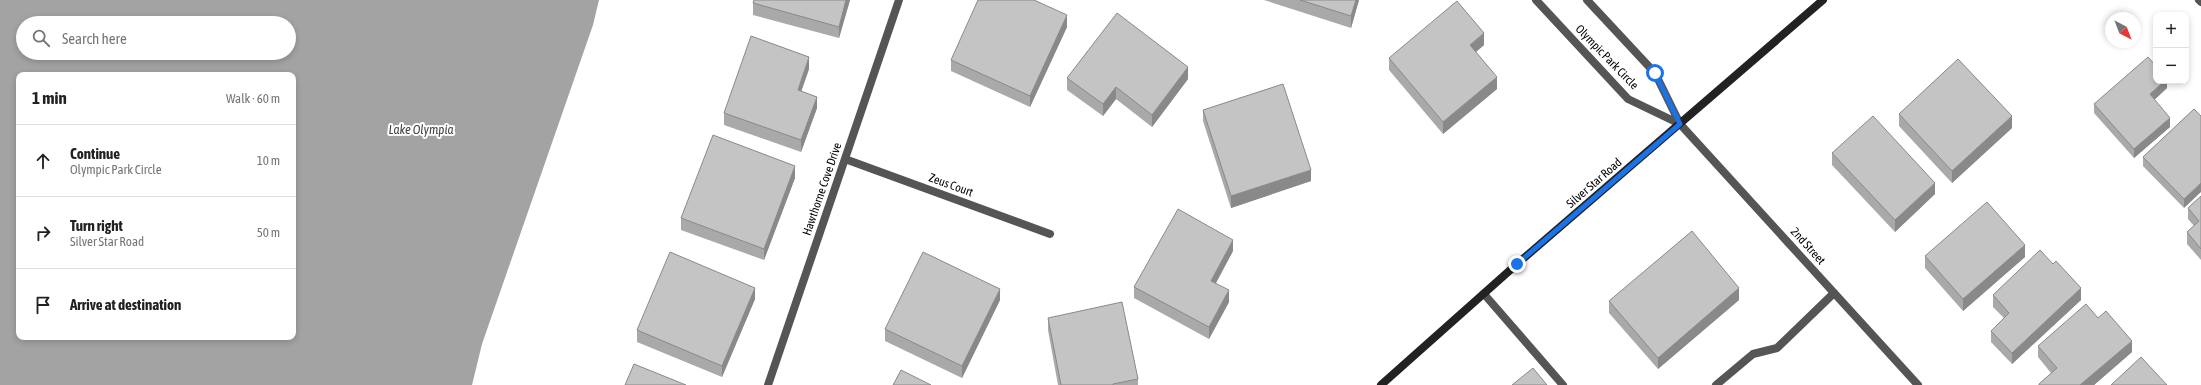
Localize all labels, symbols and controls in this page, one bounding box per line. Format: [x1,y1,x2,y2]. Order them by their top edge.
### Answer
north arrow [2105,12,2141,48]
map controls [2153,12,2189,84]
button: + [2153,12,2189,48]
search box [16,16,296,60]
street label: Olympic Park Circle [1573,22,1641,92]
icon: search [30,27,52,49]
text: Search here [62,30,127,47]
button: − [2153,48,2189,84]
route start [1646,64,1664,82]
text: 1 min [32,88,67,108]
text: Walk · 60 m [226,91,280,106]
water label: Lake Olympia [388,122,454,137]
street label: Hawthorne Cove Drive [800,141,844,237]
text: Continue [70,145,120,162]
icon: ahead [32,150,54,172]
text: 10 m [257,153,280,168]
street label: Silver Star Road [1564,155,1624,211]
text: Olympic Park Circle [70,162,162,177]
street label: Zeus Court [927,171,976,200]
text: Turn right [70,217,123,234]
icon: right [32,222,54,244]
text: 50 m [257,225,280,240]
street label: 2nd Street [1788,225,1829,268]
text: Silver Star Road [70,234,144,249]
route end [1508,255,1526,273]
icon: arrive [32,294,54,316]
text: Arrive at destination [70,296,181,313]

